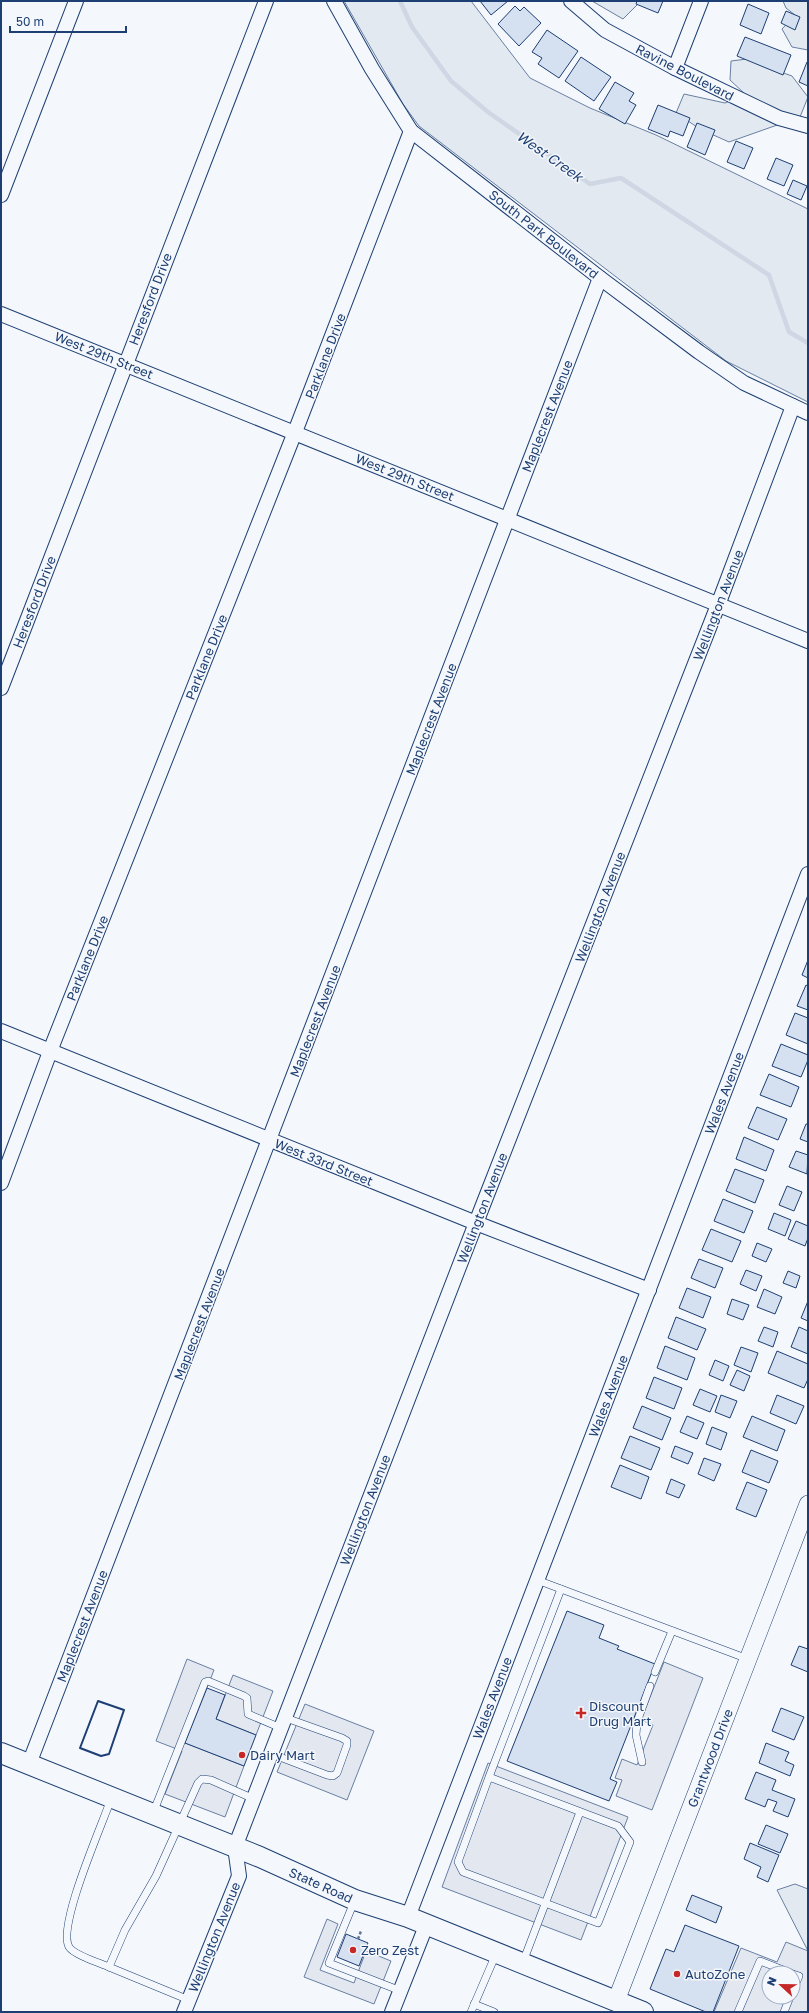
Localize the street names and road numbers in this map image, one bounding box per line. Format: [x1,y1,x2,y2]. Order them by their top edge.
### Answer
street label: Ravine Boulevard [633,40,737,104]
street label: South Park Boulevard [486,186,602,282]
street label: Heresford Drive [125,251,175,347]
street label: Parklane Drive [301,311,349,401]
street label: West 29th Street [52,328,156,382]
street label: Maplecrest Avenue [518,358,576,474]
street label: West 29th Street [353,450,457,504]
street label: Wellington Avenue [689,547,747,663]
street label: Heresford Drive [9,554,59,650]
street label: Parklane Drive [182,612,230,702]
street label: Maplecrest Avenue [402,661,460,777]
street label: Wellington Avenue [571,849,629,965]
street label: Parklane Drive [63,913,111,1003]
street label: Maplecrest Avenue [286,963,344,1079]
street label: Wales Avenue [701,1050,747,1136]
street label: West 33rd Street [272,1135,376,1189]
street label: Wellington Avenue [453,1150,511,1266]
street label: Maplecrest Avenue [170,1266,228,1382]
street label: Wales Avenue [585,1353,631,1439]
street label: Wellington Avenue [336,1452,394,1568]
street label: Maplecrest Avenue [53,1568,111,1684]
street label: Wales Avenue [469,1655,515,1741]
street label: Grantwood Drive [684,1707,736,1809]
street label: State Road [287,1864,355,1906]
street label: Wellington Avenue [185,1880,243,1994]

